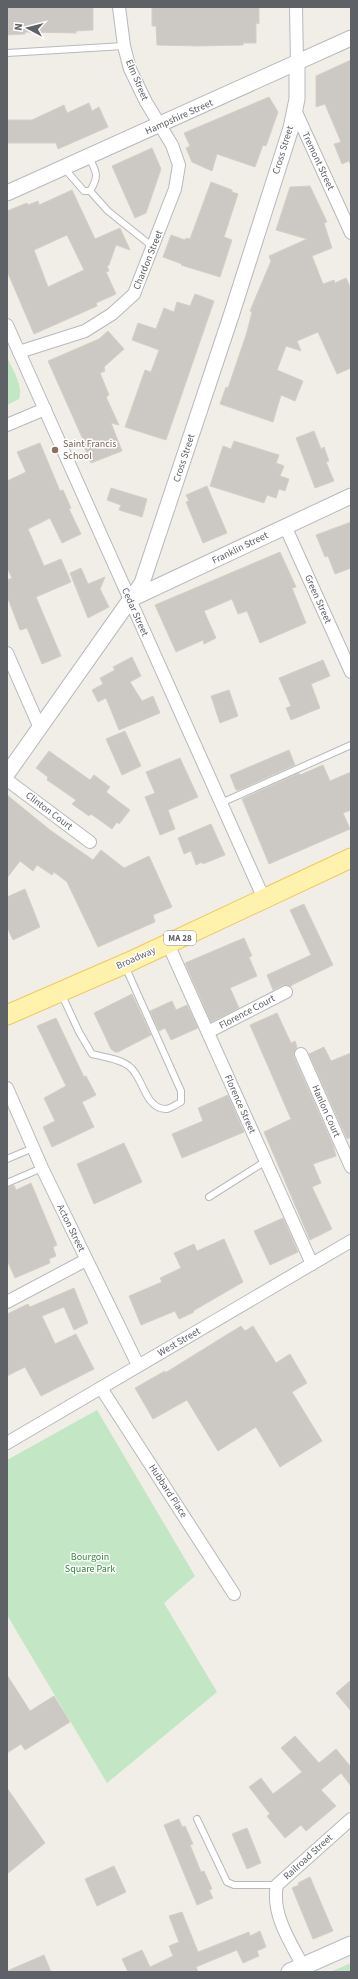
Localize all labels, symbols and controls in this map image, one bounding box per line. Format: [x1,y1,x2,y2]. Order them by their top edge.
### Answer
north arrow [8,8,48,48]
text: N [11,22,26,31]
street label: Elm Street [122,57,152,103]
street label: Hampshire Street [143,96,216,138]
street label: Cross Street [269,124,297,176]
street label: Tremont Street [298,130,338,193]
street label: Chardon Street [130,228,167,292]
street label: Cross Street [170,432,199,484]
place label: Saint Francis School [63,437,116,463]
marker: Saint Francis School [50,445,60,455]
street label: Franklin Street [210,528,271,568]
street label: Green Street [301,572,335,626]
street label: Cedar Street [118,585,152,639]
street label: Clinton Court [23,789,76,834]
road number: MA 28 [164,931,196,945]
street label: Broadway [114,943,158,973]
street label: Florence Court [217,991,278,1033]
street label: Florence Street [221,1072,259,1136]
street label: Hanlon Court [308,1083,344,1140]
street label: Acton Street [54,1202,89,1255]
street label: West Street [155,1324,203,1360]
street label: Hubbard Place [145,1461,191,1521]
park label: Bourgoin Square Park [65,1550,115,1576]
street label: Railroad Street [280,1831,336,1883]

